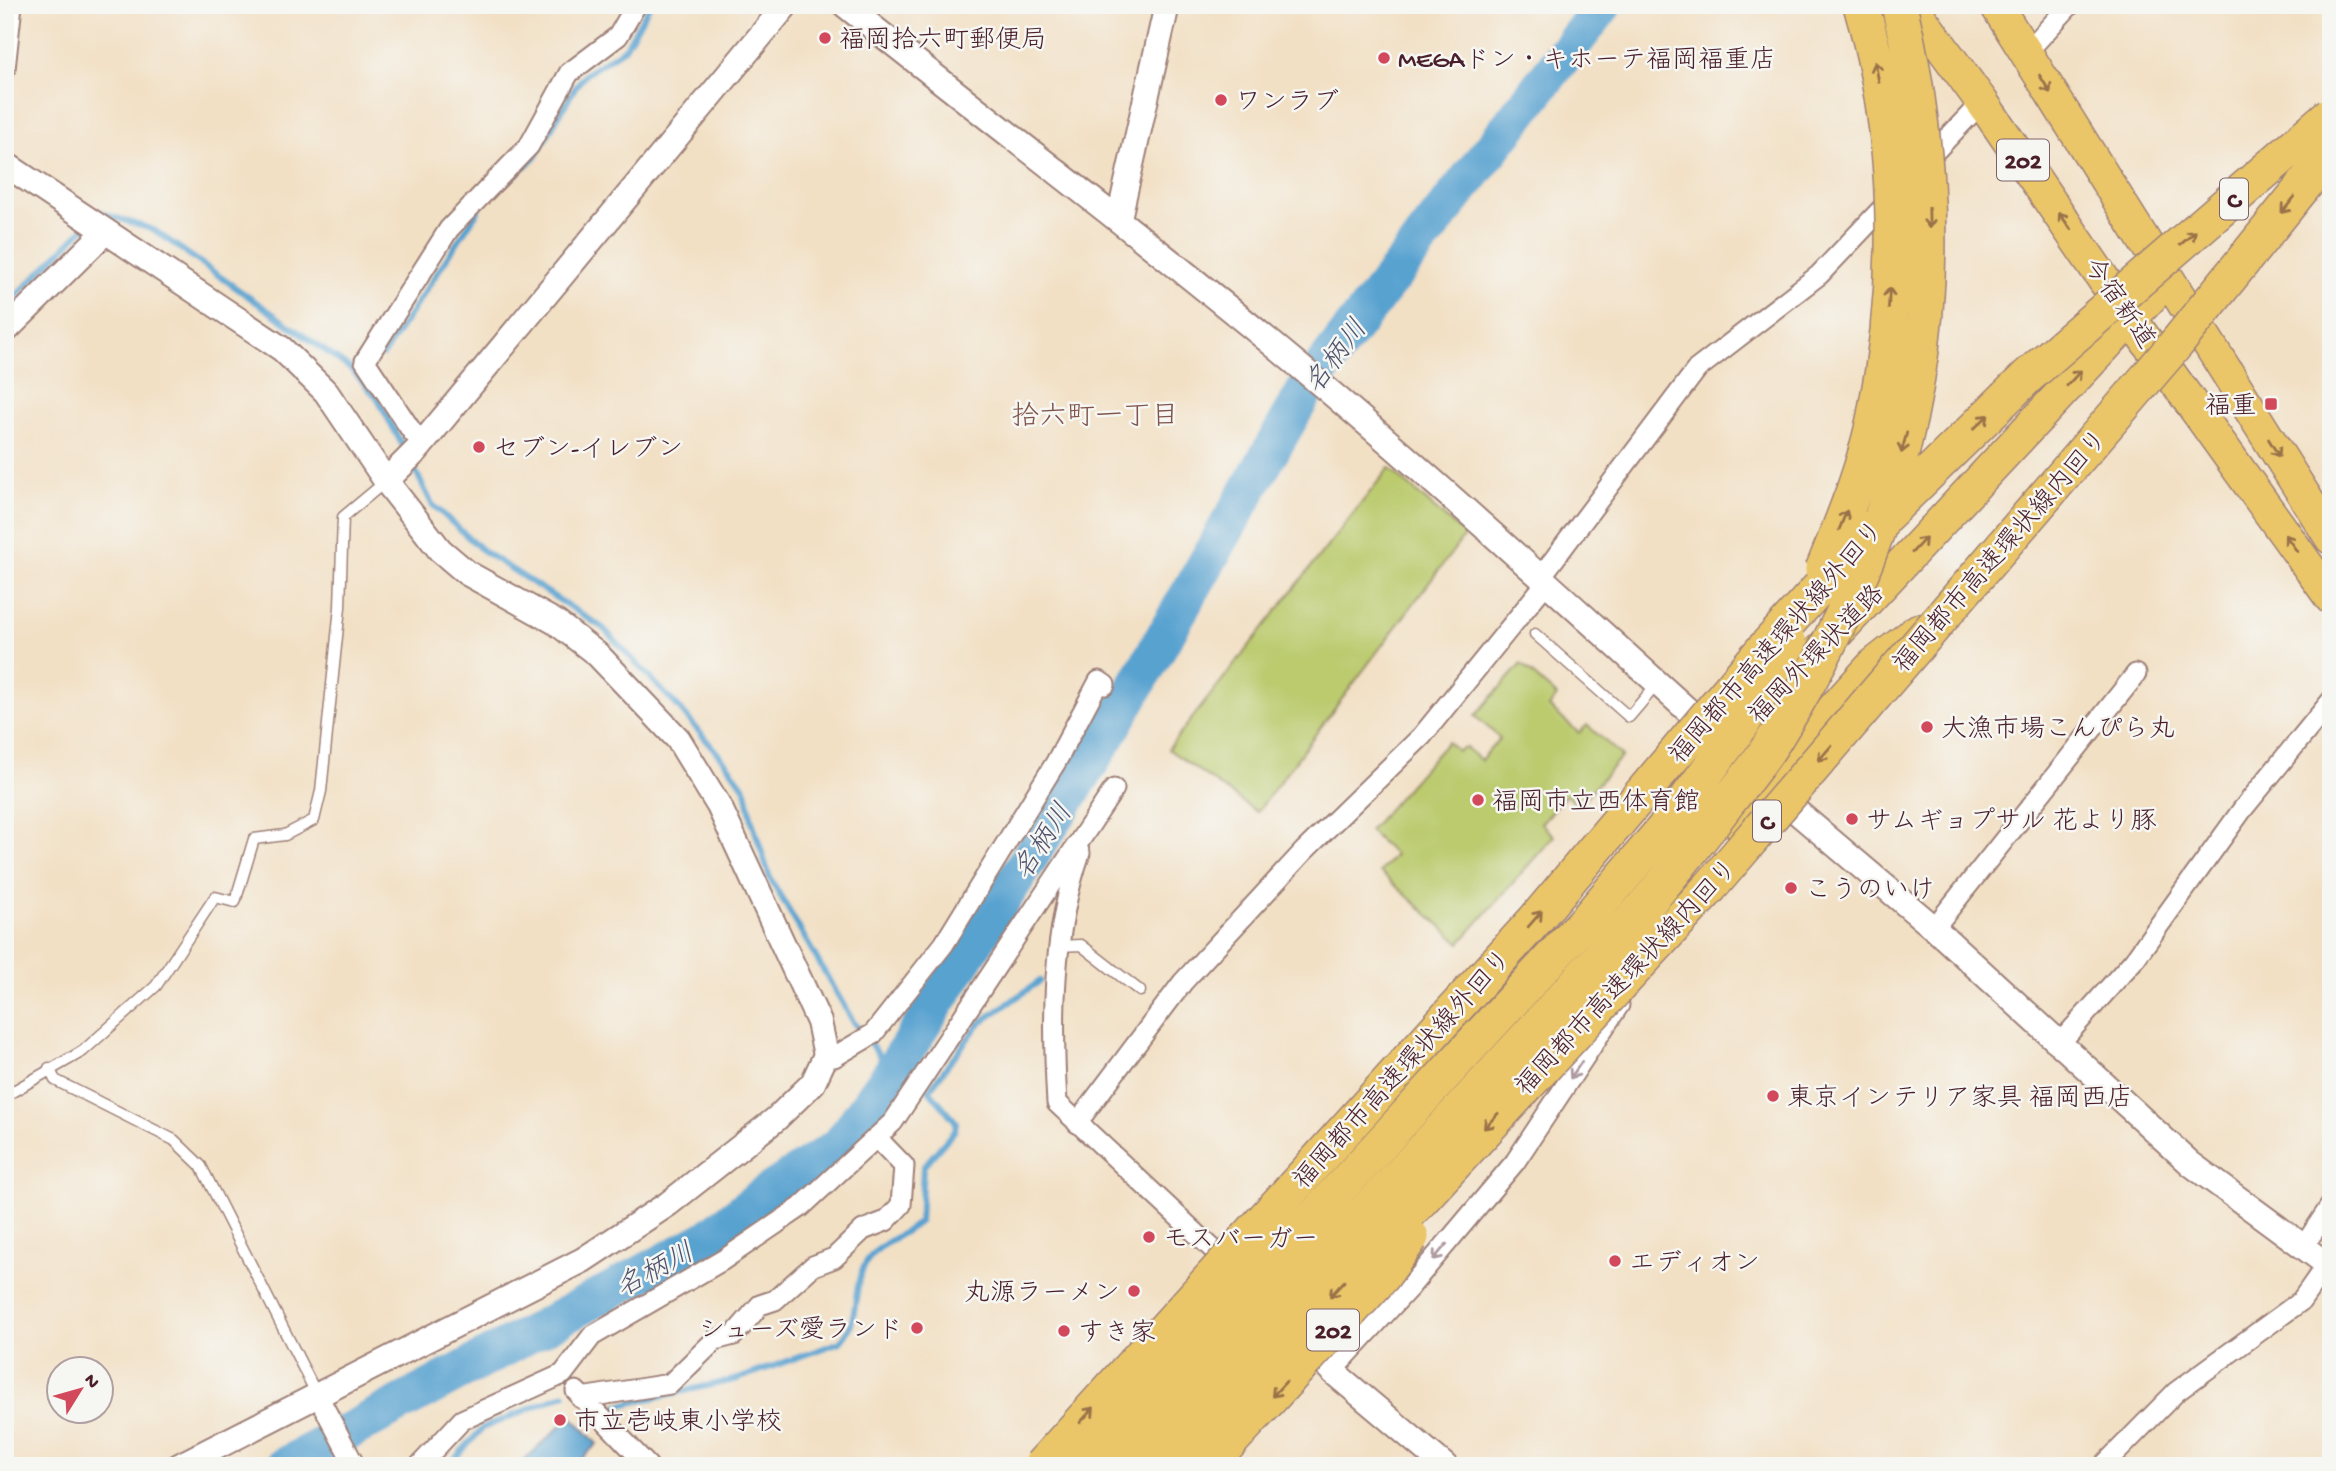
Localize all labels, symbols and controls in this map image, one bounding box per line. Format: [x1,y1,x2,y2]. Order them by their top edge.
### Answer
place label: 福岡拾六町郵便局 [839,26,1047,58]
marker: 福岡拾六町郵便局 [817,30,833,46]
place label: MEGAドン・キホーテ福岡福重店 [1398,45,1776,78]
marker: MEGAドン・キホーテ福岡福重店 [1376,50,1392,66]
one-way arrow [1870,61,1883,84]
one-way arrow [2039,73,2053,93]
place label: ワンラブ [1235,88,1339,120]
marker: ワンラブ [1213,92,1229,108]
road number: 202 [1997,140,2049,180]
road number: C [2220,178,2248,219]
one-way arrow [2280,196,2296,214]
one-way arrow [1922,206,1936,229]
one-way arrow [2058,212,2072,231]
one-way arrow [2178,230,2196,246]
street label: 今宿新道 [2075,252,2161,356]
one-way arrow [1883,287,1896,310]
water label: 名柄川 [1298,314,1376,401]
one-way arrow [2066,369,2082,387]
place label: 福重 [2205,392,2257,424]
marker: 福重 [2263,396,2279,412]
district label: 拾六町一丁目 [1011,401,1179,435]
one-way arrow [1972,413,1989,430]
street label: 福岡都市高速環状線内回り [1887,424,2116,681]
one-way arrow [1897,431,1910,454]
place label: セブン-イレブン [493,435,683,467]
one-way arrow [2268,437,2282,457]
marker: セブン-イレブン [471,439,487,455]
one-way arrow [1837,509,1850,531]
street label: 福岡都市高速環状線外回り [1663,515,1892,772]
one-way arrow [2284,534,2298,553]
one-way arrow [1911,537,1928,554]
street label: 福岡外環状道路 [1742,579,1893,732]
place label: 大漁市場こんぴら丸 [1941,714,2175,747]
marker: 大漁市場こんぴら丸 [1919,719,1935,735]
one-way arrow [1817,744,1833,762]
place label: 福岡市立西体育館 [1492,787,1700,820]
marker: 福岡市立西体育館 [1470,792,1486,808]
water label: 名柄川 [1007,798,1081,887]
road number: C [1753,800,1781,842]
place label: サムギョプサル 花より豚 [1866,807,2157,839]
marker: サムギョプサル 花より豚 [1844,811,1860,827]
street label: 福岡都市高速環状線内回り [1509,853,1746,1104]
place label: こうのいけ [1805,877,1935,908]
marker: こうのいけ [1783,880,1799,896]
one-way arrow [1527,910,1543,928]
street label: 福岡都市高速環状線外回り [1287,943,1520,1197]
one-way arrow [1569,1060,1583,1079]
place label: 東京インテリア家具 福岡西店 [1787,1083,2133,1116]
marker: 東京インテリア家具 福岡西店 [1765,1088,1781,1104]
one-way arrow [1483,1112,1500,1129]
place label: モスバーガー [1163,1226,1318,1257]
marker: モスバーガー [1141,1229,1157,1245]
water label: 名柄川 [611,1237,701,1306]
one-way arrow [1432,1242,1448,1260]
place label: エディオン [1629,1250,1760,1281]
marker: エディオン [1607,1253,1623,1269]
place label: 丸源ラーメン [964,1279,1120,1311]
one-way arrow [1329,1280,1346,1297]
marker: 丸源ラーメン [1126,1283,1142,1299]
road number: 202 [1307,1310,1359,1350]
place label: シューズ愛ランド [699,1315,903,1348]
place label: すき家 [1078,1319,1156,1351]
marker: シューズ愛ランド [909,1320,925,1336]
marker: すき家 [1056,1323,1072,1339]
north arrow [46,1356,116,1426]
text: N [78,1370,104,1394]
one-way arrow [1271,1380,1287,1398]
place label: 市立壱岐東小学校 [574,1407,782,1440]
one-way arrow [1078,1407,1095,1424]
marker: 市立壱岐東小学校 [552,1412,568,1428]

